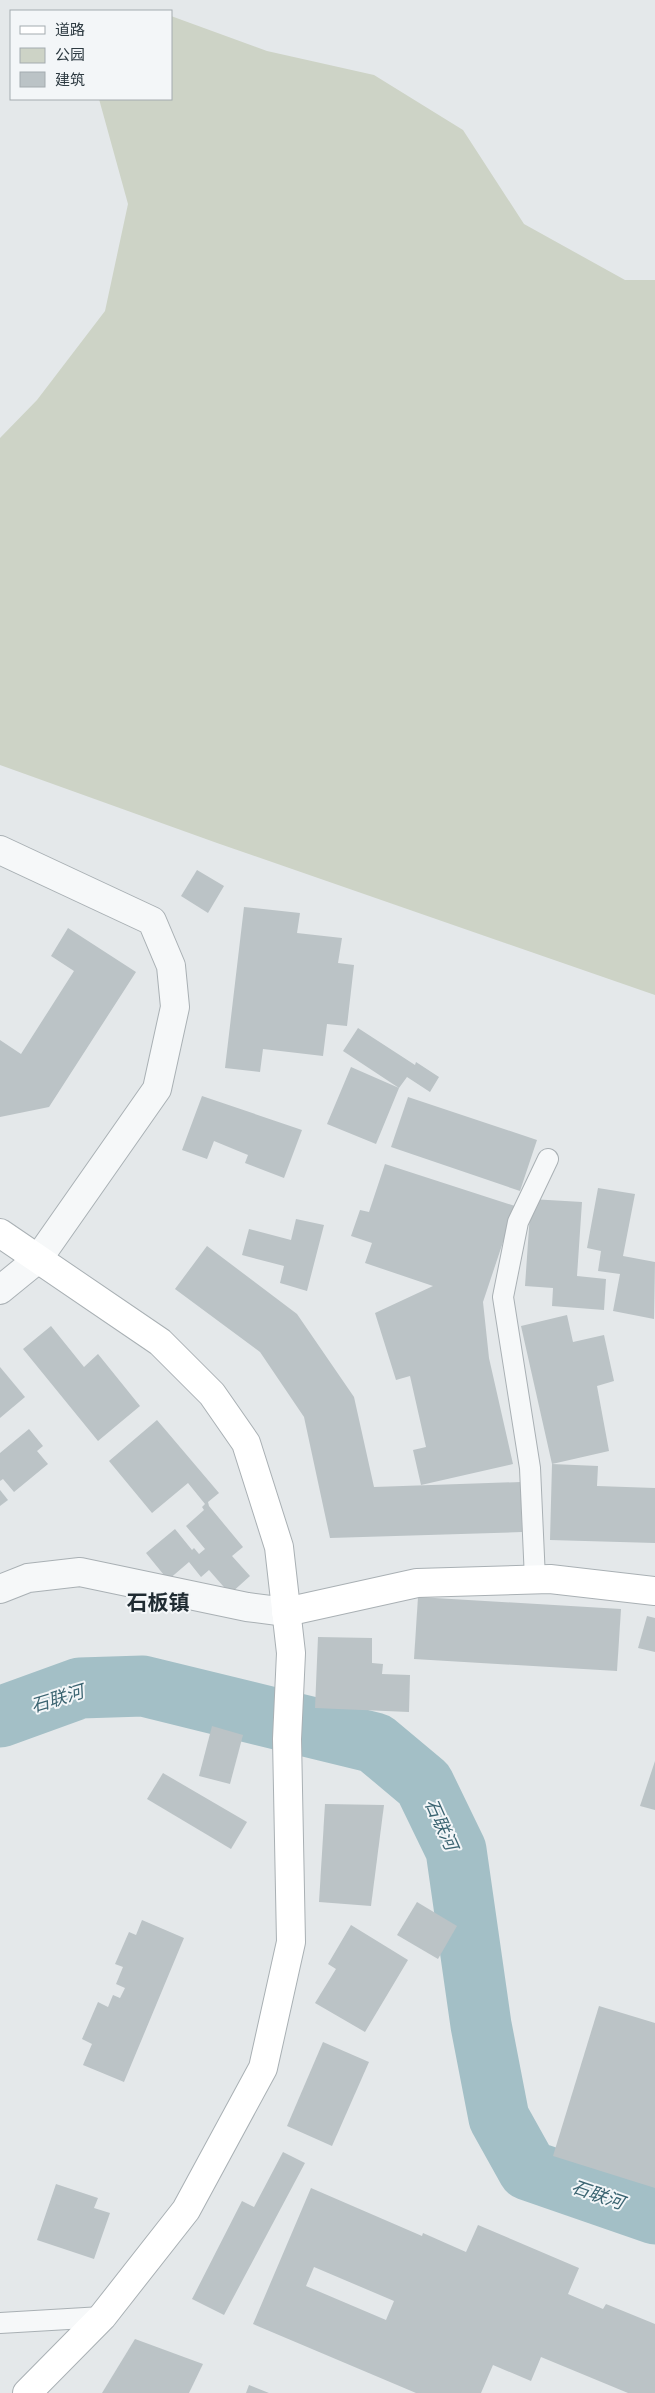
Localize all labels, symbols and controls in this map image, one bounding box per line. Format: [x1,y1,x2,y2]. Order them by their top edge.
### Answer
legend [10,10,172,100]
text: 道路 [55,20,85,38]
text: 公园 [55,45,85,63]
text: 建筑 [55,70,85,88]
district label: 石板镇 [127,1589,190,1614]
water label: 石联河 [28,1679,89,1716]
water label: 石联河 [421,1795,464,1856]
water label: 石联河 [569,2175,630,2214]

